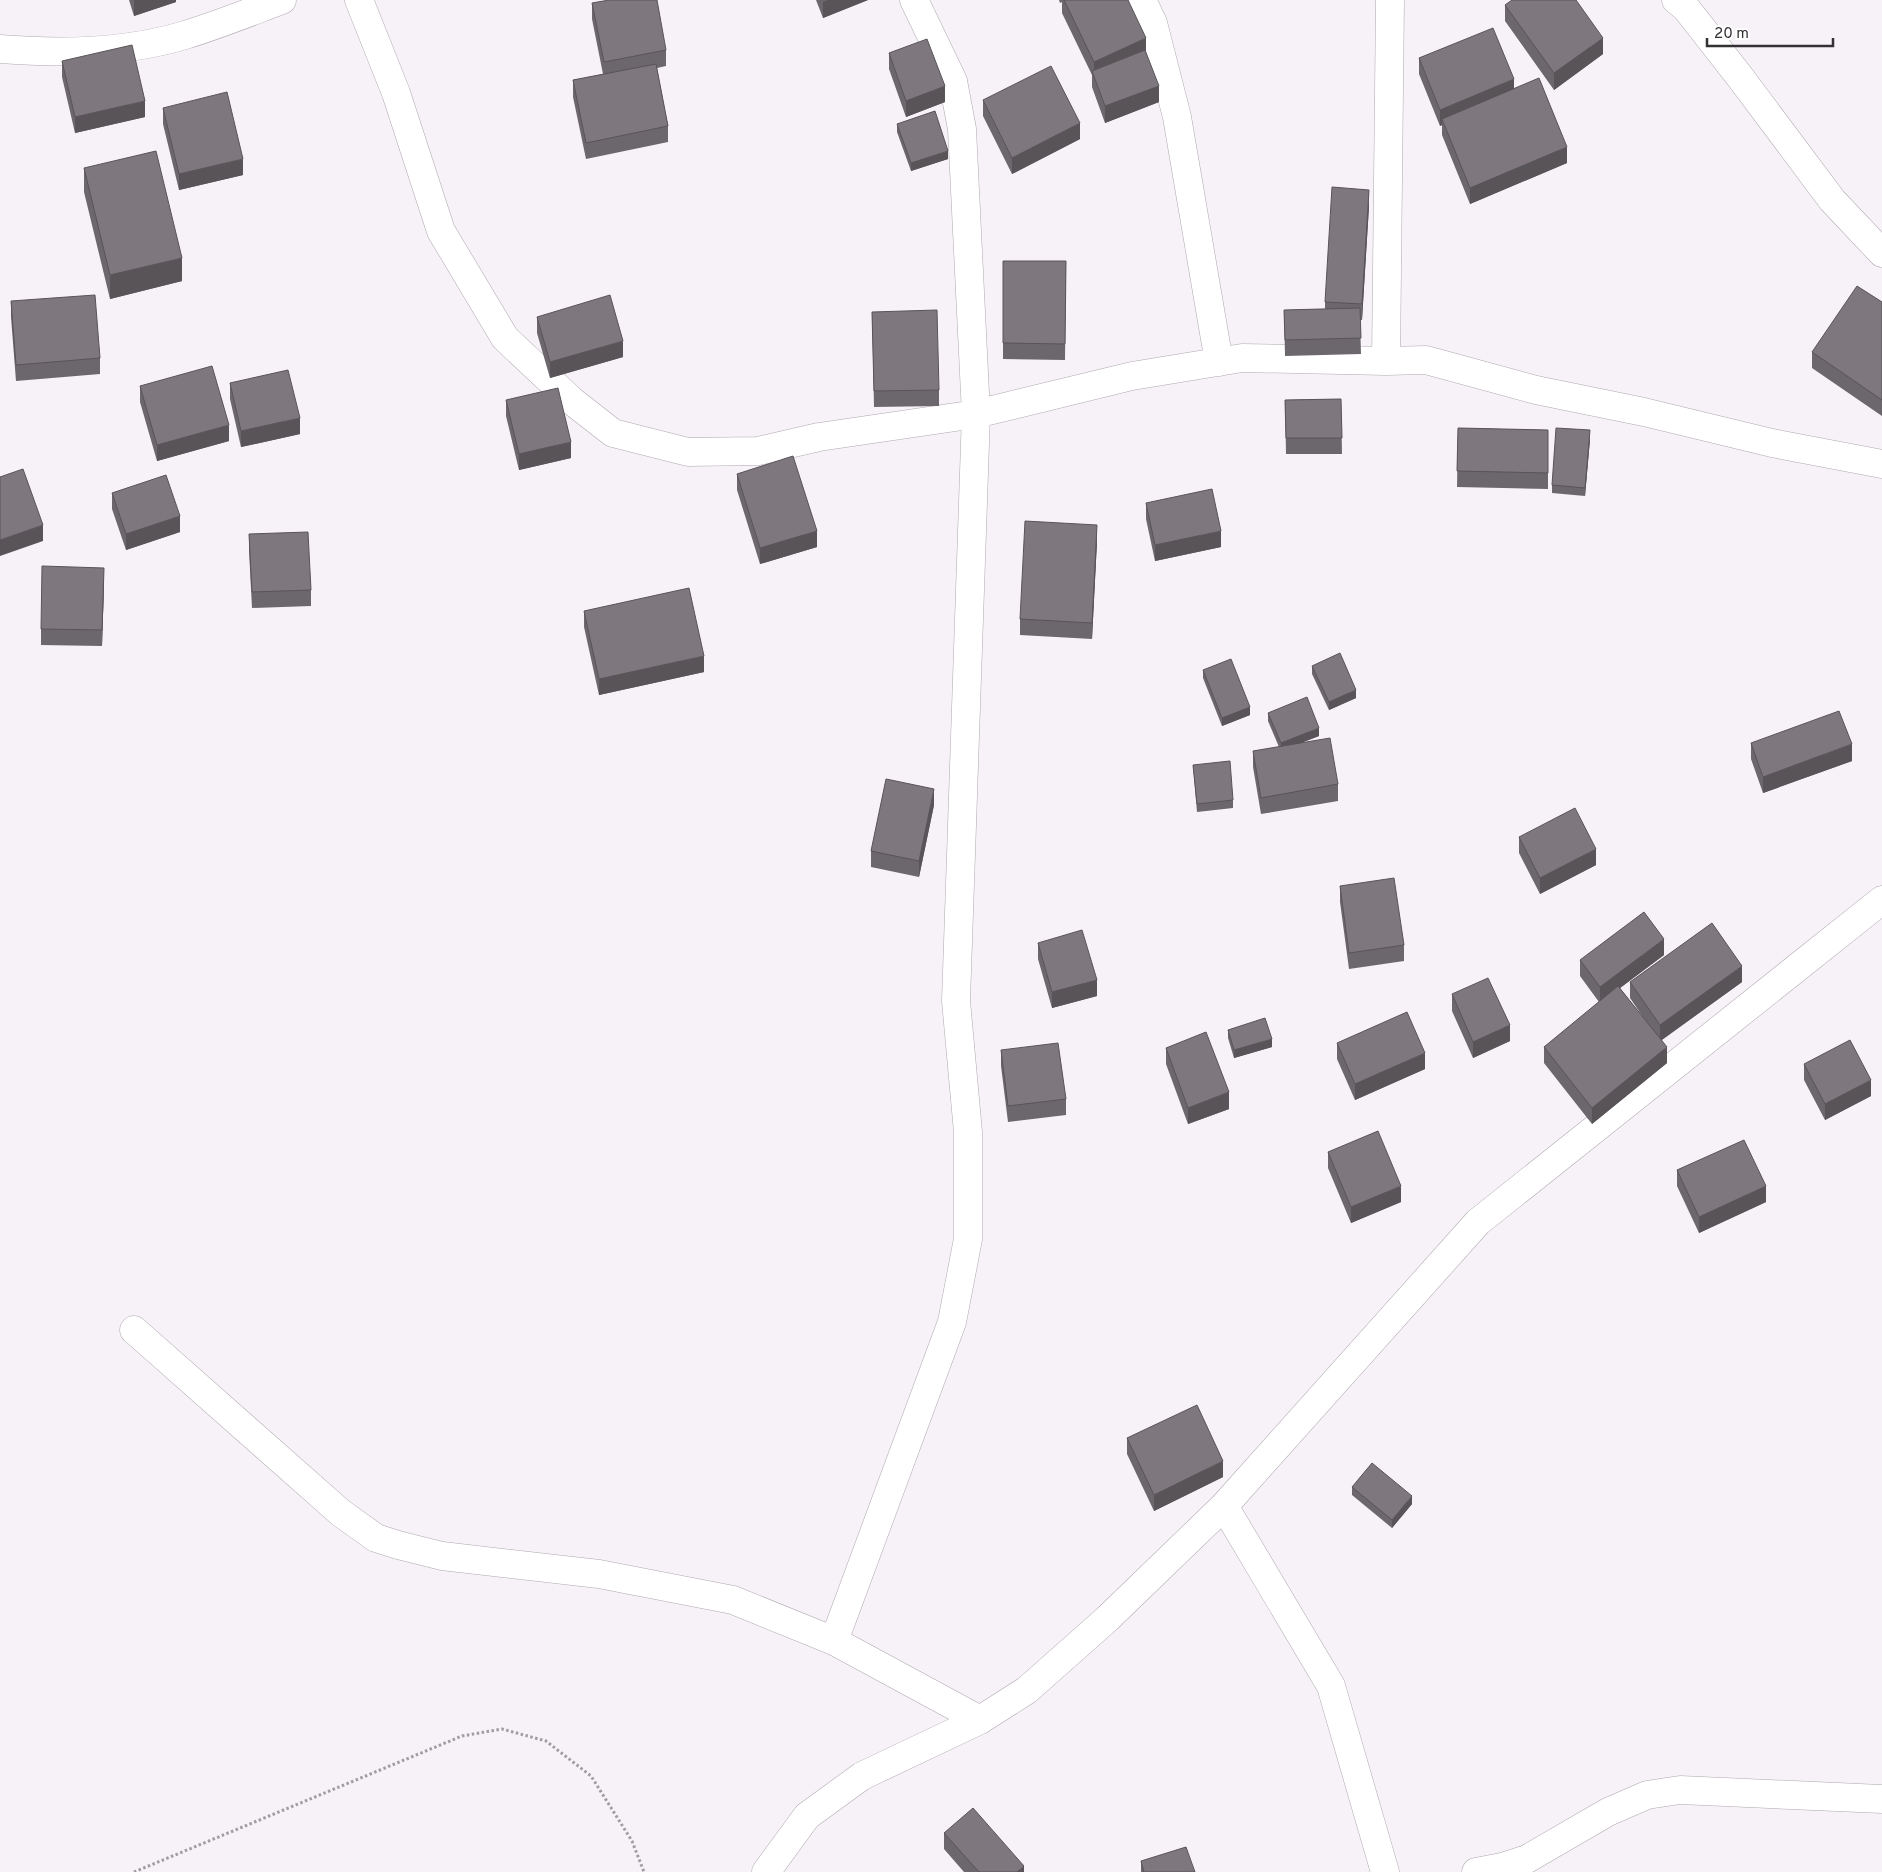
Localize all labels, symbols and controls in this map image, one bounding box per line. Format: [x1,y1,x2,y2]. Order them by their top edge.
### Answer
scale bar [1707,15,1833,47]
text: 20 m [1714,25,1749,44]

